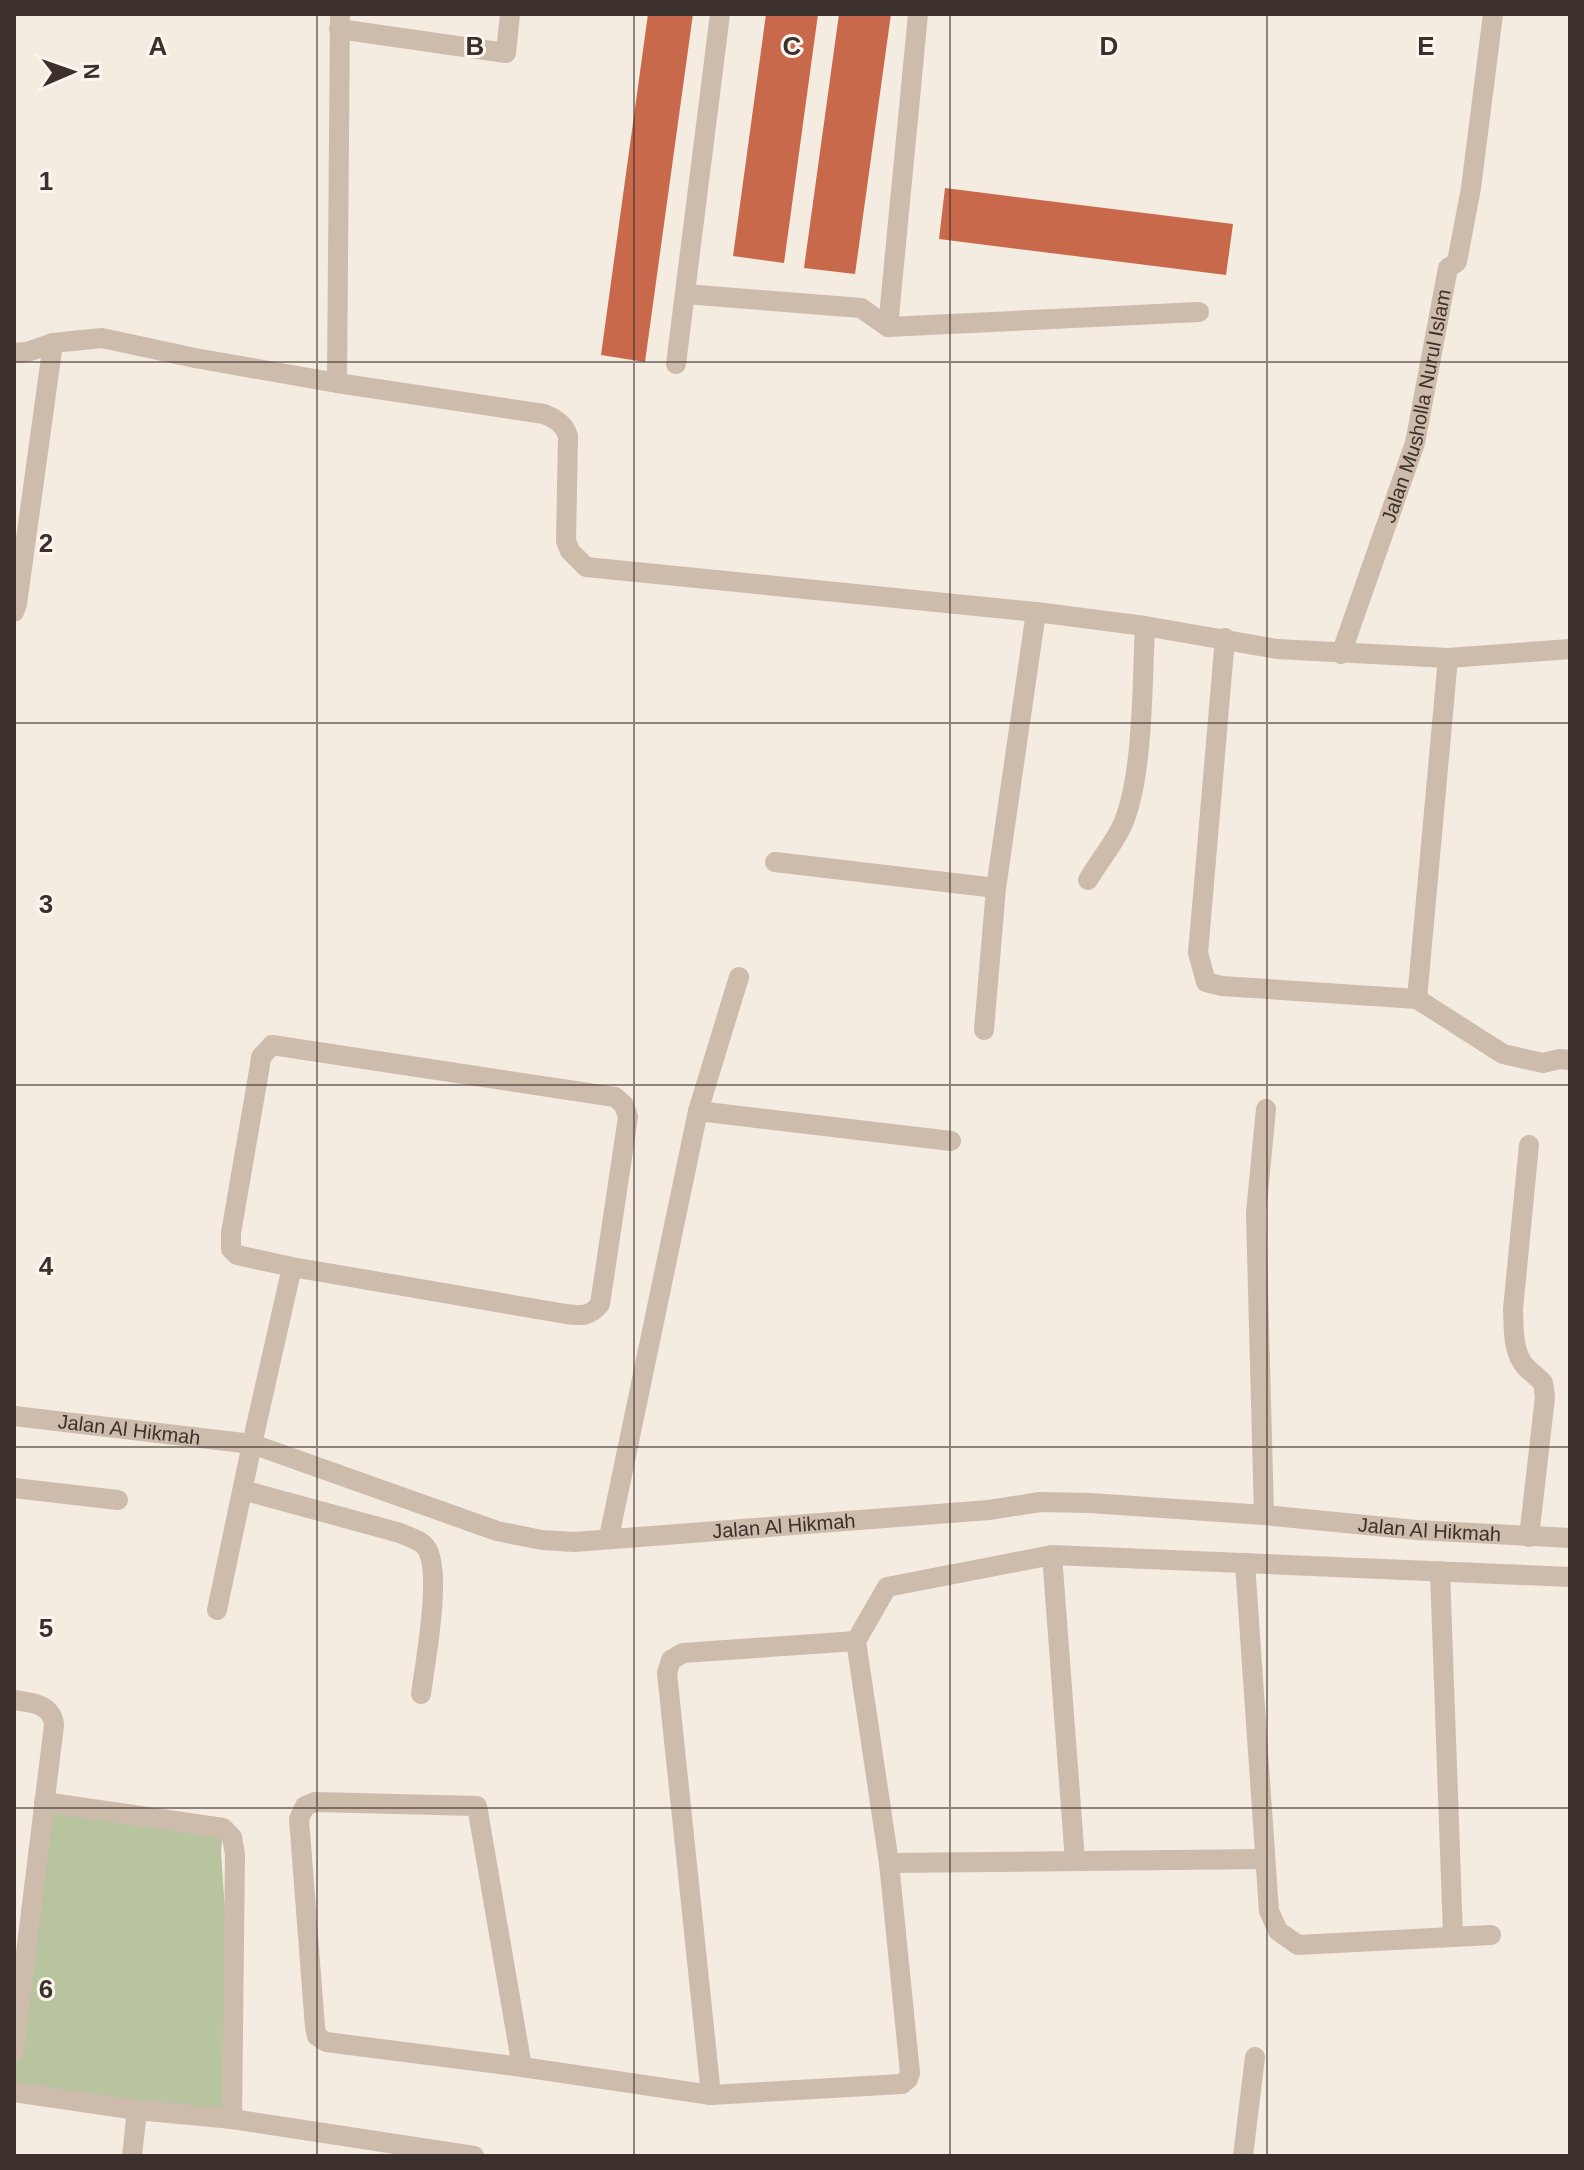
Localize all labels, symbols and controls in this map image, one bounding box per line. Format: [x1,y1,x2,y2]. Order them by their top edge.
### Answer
text: A [149,31,168,61]
text: B [466,31,484,61]
text: C [783,31,802,61]
text: D [1100,31,1118,61]
text: E [1417,31,1435,61]
north arrow [32,32,112,112]
text: N [79,63,104,80]
text: 1 [39,166,53,196]
street label: Jalan Musholla Nurul Islam [1377,287,1455,526]
text: 2 [39,528,53,558]
text: 3 [39,889,53,919]
text: 4 [39,1251,54,1281]
street label: Jalan Al Hikmah [57,1410,202,1449]
street label: Jalan Al Hikmah [711,1509,856,1542]
street label: Jalan Al Hikmah [1357,1513,1502,1545]
text: 5 [39,1613,53,1643]
text: 6 [39,1974,53,2004]

